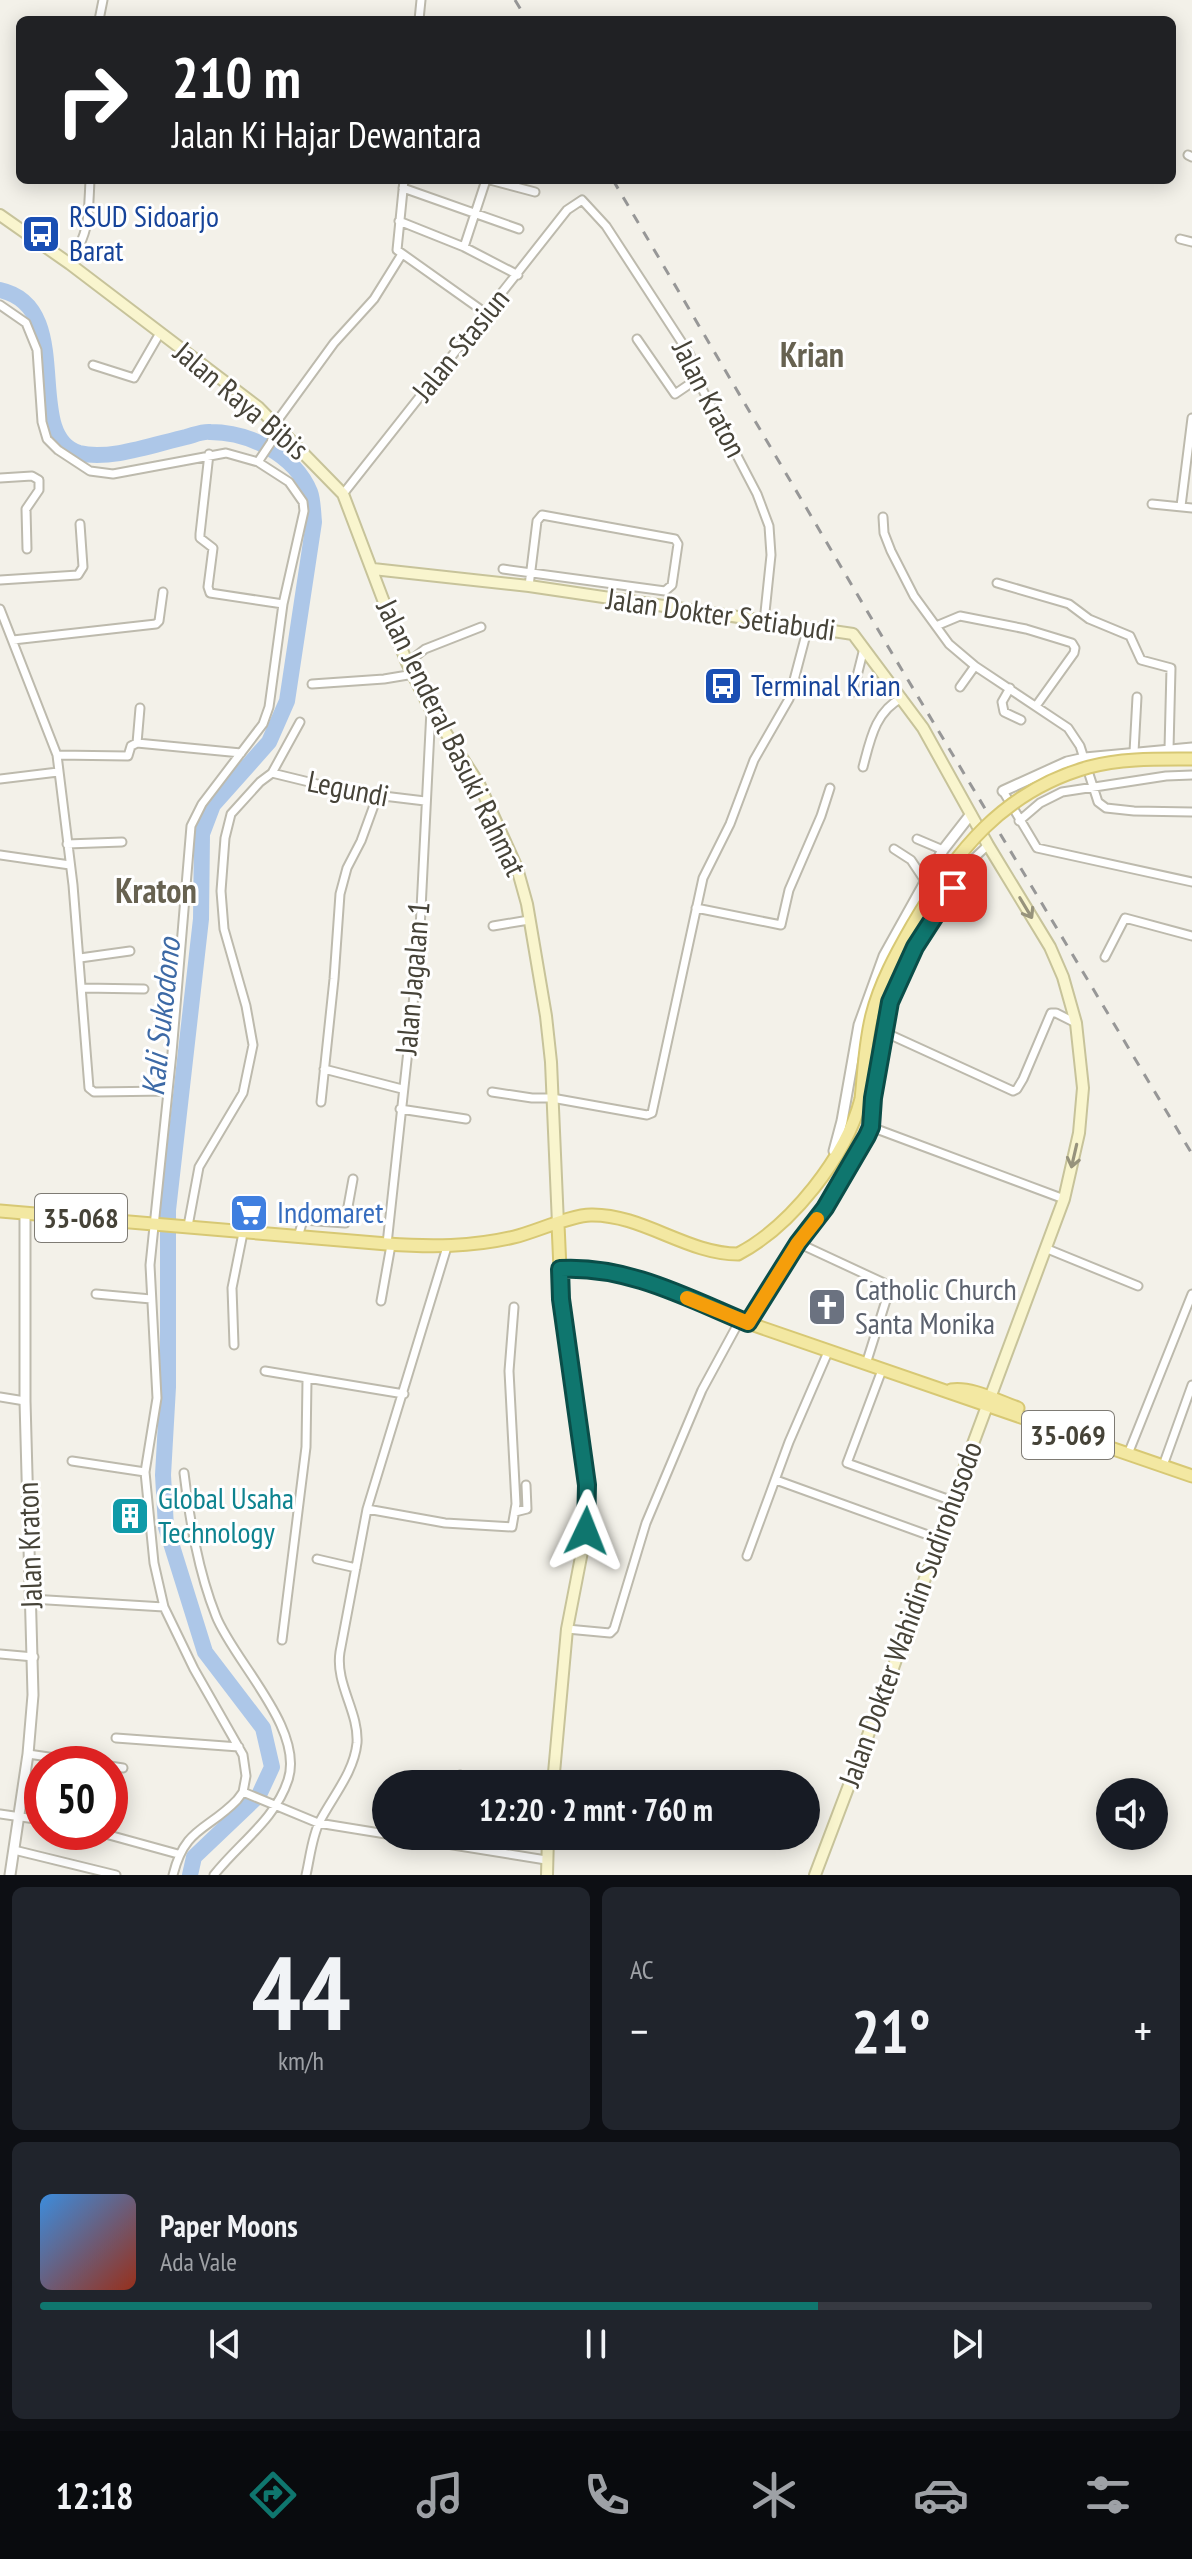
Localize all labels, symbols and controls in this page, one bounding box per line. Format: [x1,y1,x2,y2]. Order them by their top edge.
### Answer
text: 210 m [172,41,301,113]
icon: right [40,48,144,152]
text: Jalan Ki Hajar Dewantara [172,111,481,158]
place label: RSUD Sidoarjo Barat [69,196,219,269]
bus stop icon: RSUD Sidoarjo Barat [20,213,62,255]
street label: Jalan Stasiun [402,280,517,409]
street label: Jalan Raya Bibis [166,332,317,468]
street label: Jalan Kraton [664,332,756,463]
district label: Krian [780,332,844,376]
street label: Jalan Dokter Setiabudi [603,578,838,649]
street label: Jalan Jenderal Basuki Rahmat [368,592,537,883]
bus stop icon: Terminal Krian [702,665,744,707]
place label: Terminal Krian [751,665,901,704]
street label: Legundi [304,761,392,814]
pin [919,854,987,922]
icon: arrive [931,866,975,910]
district label: Kraton [115,868,197,912]
one-way arrow [1018,896,1034,919]
street label: Jalan Jagalan 1 [385,899,438,1057]
water label: Kali Sukodono [131,934,189,1098]
one-way arrow [1066,1142,1081,1168]
supermarket icon: Indomaret [228,1192,270,1234]
place label: Indomaret [277,1192,384,1231]
road number: 35-068 [35,1194,127,1242]
place label: Catholic Church Santa Monika [855,1269,1017,1342]
church icon: Catholic Church Santa Monika [806,1286,848,1328]
road number: 35-069 [1022,1411,1114,1459]
street label: Jalan Dokter Wahidin Sudirohusodo [829,1436,990,1792]
place label: Global Usaha Technology [158,1478,294,1551]
street label: Jalan Kraton [7,1481,50,1610]
position arrow [544,1489,628,1573]
building icon: Global Usaha Technology [109,1495,151,1537]
speed limit sign: 50 [24,1746,128,1850]
map controls [1096,1778,1168,1850]
button: sound [1096,1778,1168,1850]
text: 12:20 · 2 mnt · 760 m [479,1790,713,1829]
text: 44 [251,1924,351,2059]
text: AC [630,1953,654,1986]
text: 21° [851,1992,931,2070]
text: − [630,2002,648,2059]
text: + [1134,2002,1152,2059]
text: km/h [278,2044,324,2077]
text: Paper Moons [160,2206,298,2245]
text: Ada Vale [160,2245,237,2278]
icon: previous [203,2322,247,2366]
icon: pause [574,2322,618,2366]
icon: next [945,2322,989,2366]
icon: directions [245,2467,301,2523]
icon: music [412,2467,468,2523]
icon: phone [579,2467,635,2523]
icon: climate [746,2467,802,2523]
icon: car [913,2467,969,2523]
icon: filters [1080,2467,1136,2523]
text: 12:18 [56,2472,133,2519]

